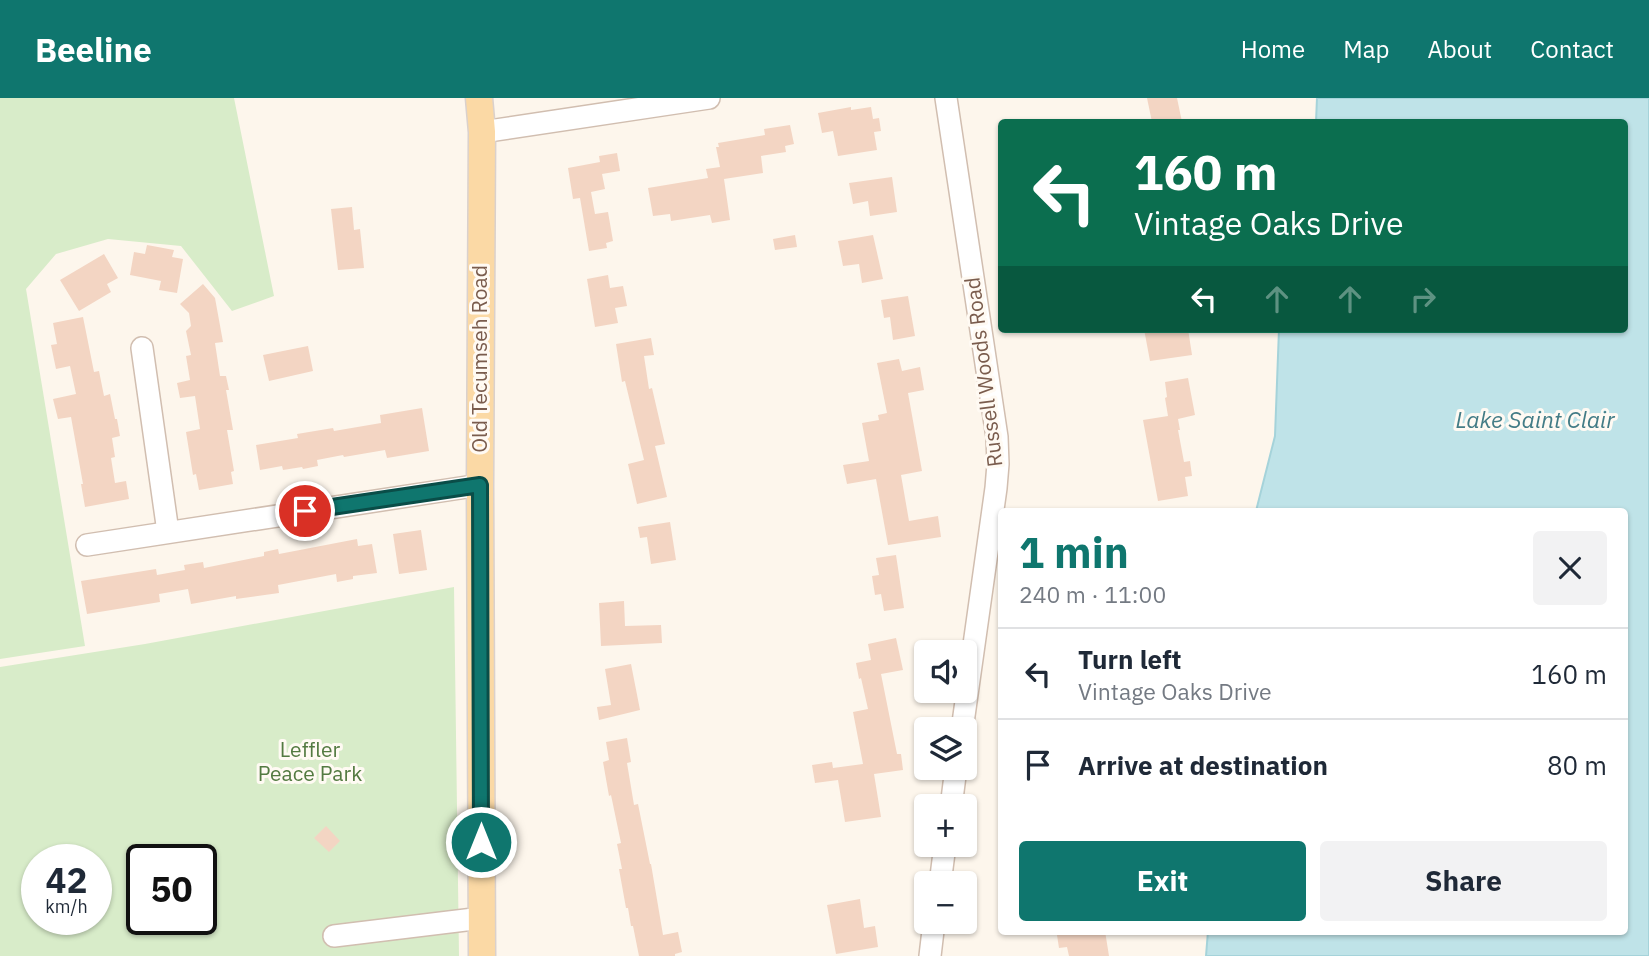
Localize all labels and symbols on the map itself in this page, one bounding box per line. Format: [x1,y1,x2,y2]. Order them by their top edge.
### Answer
street label: Old Tecumseh Road [465,265,493,453]
street label: Russell Woods Road [957,276,1009,469]
water label: Lake Saint Clair [1455,404,1615,434]
pin [275,481,335,541]
park label: Leffler Peace Park [258,735,362,787]
position arrow [444,805,518,879]
speed limit sign: 50 [126,844,217,935]

